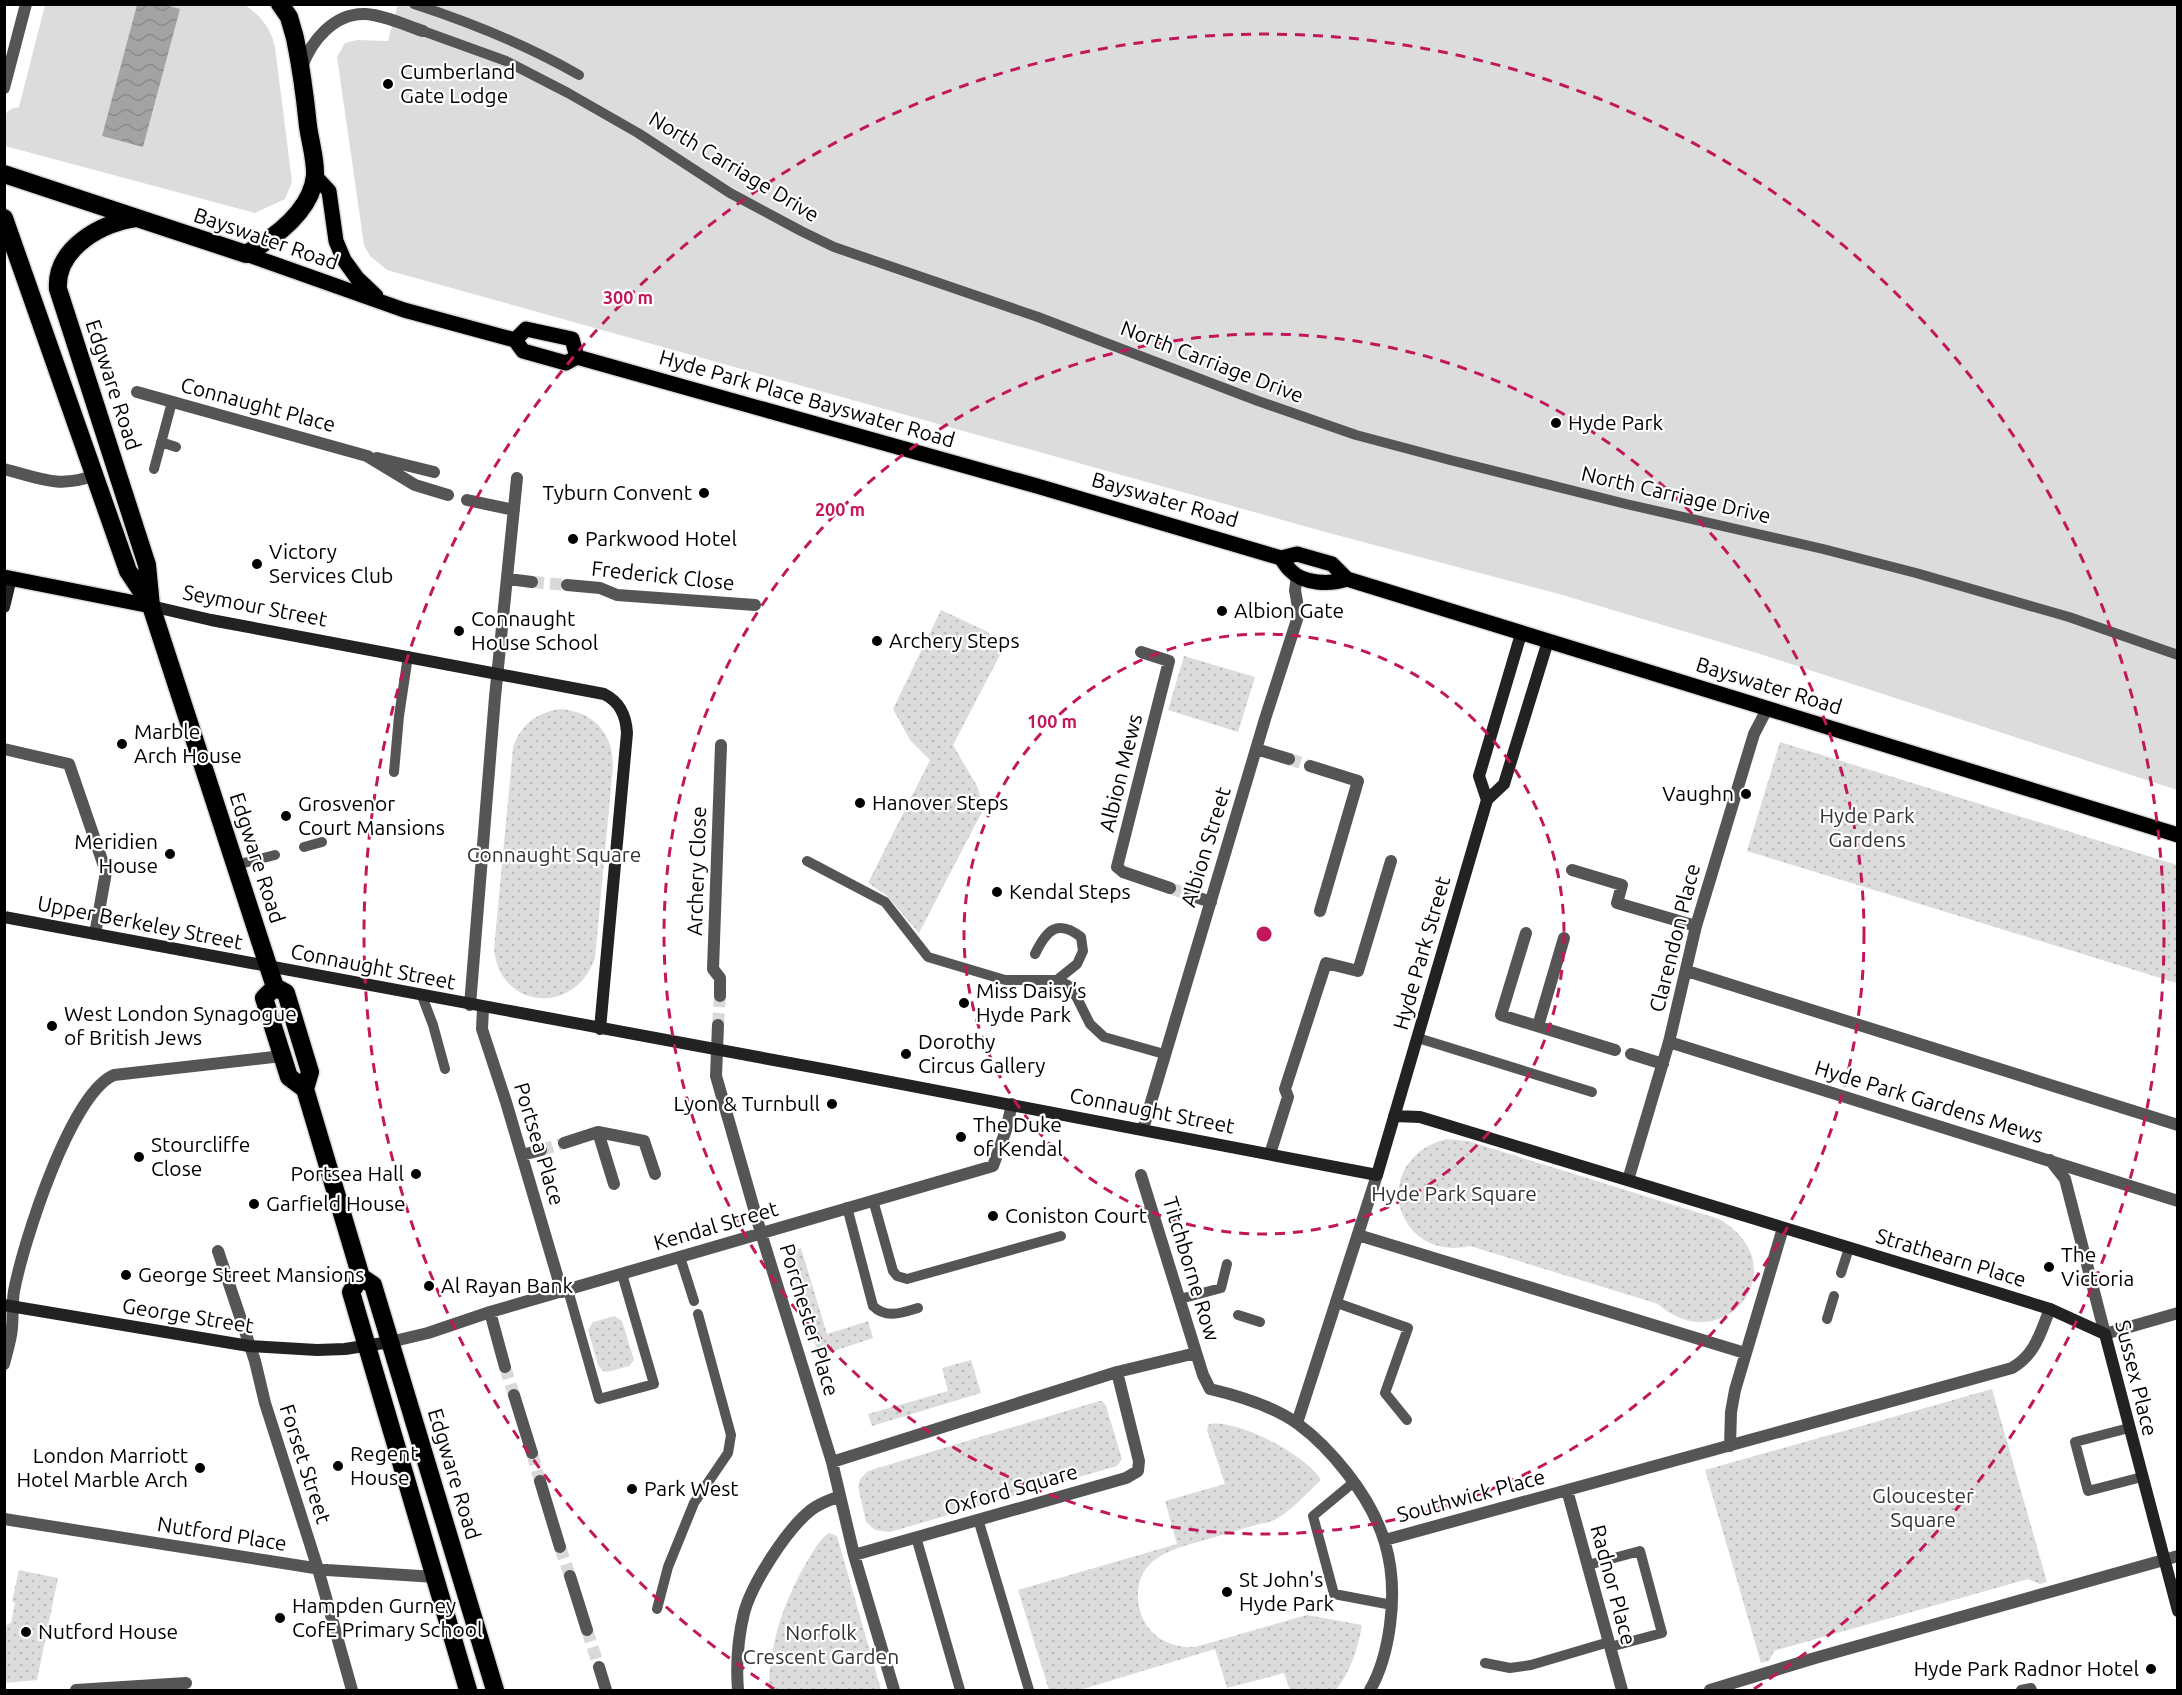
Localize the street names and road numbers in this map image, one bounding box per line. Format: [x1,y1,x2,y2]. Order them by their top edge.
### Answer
street label: North Carriage Drive [645,106,824,226]
street label: Bayswater Road [191,202,342,274]
street label: North Carriage Drive [1118,315,1307,407]
street label: Edgware Road [82,316,146,453]
street label: Hyde Park Place Bayswater Road [657,344,958,452]
street label: Connaught Place [178,372,338,436]
street label: North Carriage Drive [1579,461,1773,528]
street label: Bayswater Road [1089,467,1241,531]
street label: Frederick Close [590,556,736,594]
street label: Seymour Street [181,579,329,631]
street label: Bayswater Road [1693,651,1845,719]
street label: Albion Mews [1094,711,1146,834]
street label: Albion Street [1175,784,1235,910]
street label: Edgware Road [226,789,290,926]
street label: Archery Close [682,806,710,936]
street label: Clarendon Place [1644,861,1704,1015]
street label: Hyde Park Street [1388,873,1454,1032]
street label: Upper Berkeley Street [35,890,245,954]
street label: Connaught Street [289,938,458,994]
street label: Hyde Park Gardens Mews [1812,1055,2046,1147]
street label: Portsea Place [510,1079,570,1208]
street label: Connaught Street [1068,1082,1237,1138]
street label: Titchborne Row [1159,1194,1225,1344]
street label: Kendal Street [651,1196,781,1254]
street label: Strathearn Place [1873,1223,2029,1291]
street label: Porchester Place [775,1241,844,1399]
street label: George Street [121,1293,256,1337]
street label: Sussex Place [2111,1317,2163,1438]
street label: Forset Street [275,1401,336,1526]
street label: Edgware Road [424,1405,486,1542]
street label: Oxford Square [941,1459,1080,1520]
street label: Southwick Place [1394,1464,1547,1526]
street label: Nutford Place [156,1511,289,1555]
street label: Radnor Place [1586,1522,1642,1647]

